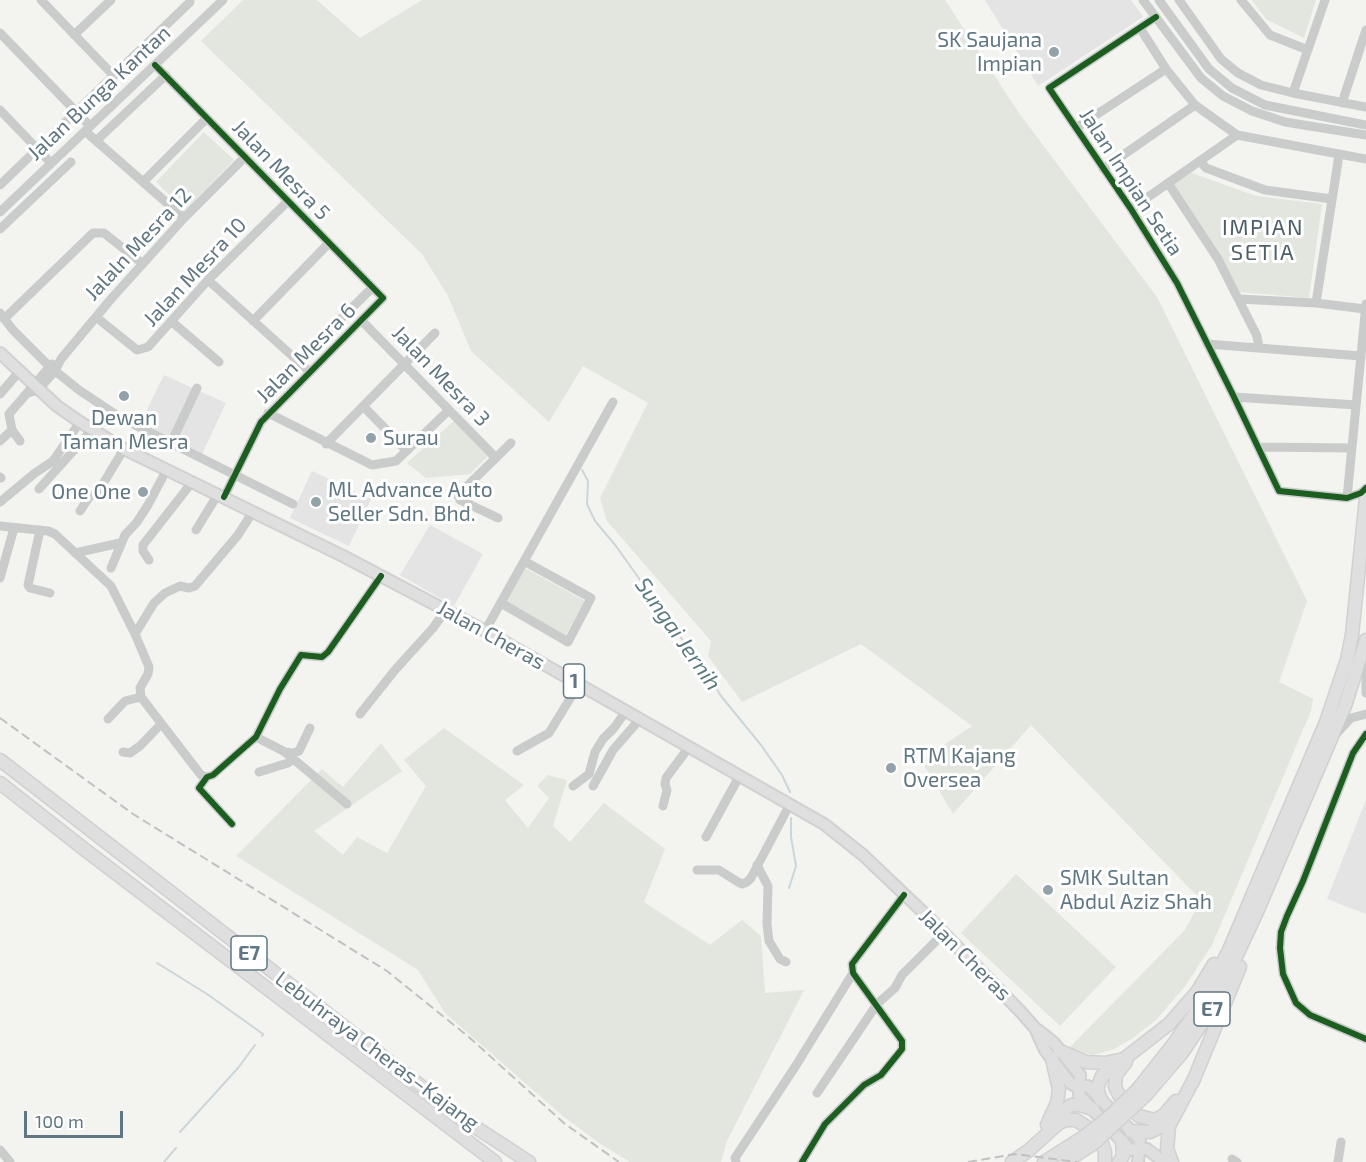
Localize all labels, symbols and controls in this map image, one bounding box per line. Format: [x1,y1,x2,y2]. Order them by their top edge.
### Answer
street label: Jalan Bunga Kantan [22,20,176,166]
place label: SK Saujana Impian [937,27,1042,77]
marker: SK Saujana Impian [1047,45,1061,59]
street label: Jalan Impian Setia [1074,104,1188,260]
street label: Jalan Mesra 5 [227,115,335,225]
street label: Jalaln Mesra 12 [79,182,197,306]
street label: Jalan Mesra 10 [138,212,252,332]
district label: IMPIAN SETIA [1222,215,1304,266]
street label: Jalan Mesra 6 [251,298,361,408]
street label: Jalan Mesra 3 [387,320,495,432]
marker: Dewan Taman Mesra [117,389,131,403]
place label: Dewan Taman Mesra [60,405,188,455]
place label: Surau [383,425,439,451]
marker: Surau [364,431,378,445]
place label: ML Advance Auto Seller Sdn. Bhd. [328,477,493,527]
place label: One One [51,479,131,505]
marker: One One [136,485,150,499]
marker: ML Advance Auto Seller Sdn. Bhd. [309,495,323,509]
water label: Sungai Jernih [629,572,727,696]
street label: Jalan Cheras [433,595,549,675]
road number: 1 [564,664,584,698]
place label: RTM Kajang Oversea [903,743,1016,793]
marker: RTM Kajang Oversea [884,761,898,775]
place label: SMK Sultan Abdul Aziz Shah [1060,865,1212,915]
marker: SMK Sultan Abdul Aziz Shah [1041,883,1055,897]
street label: Jalan Cheras [914,904,1016,1006]
road number: E7 [231,936,267,970]
street label: Lebuhraya Cheras–Kajang [270,966,484,1136]
road number: E7 [1194,992,1230,1026]
scale bar [27,1099,126,1137]
text: 100 m [35,1110,84,1132]

